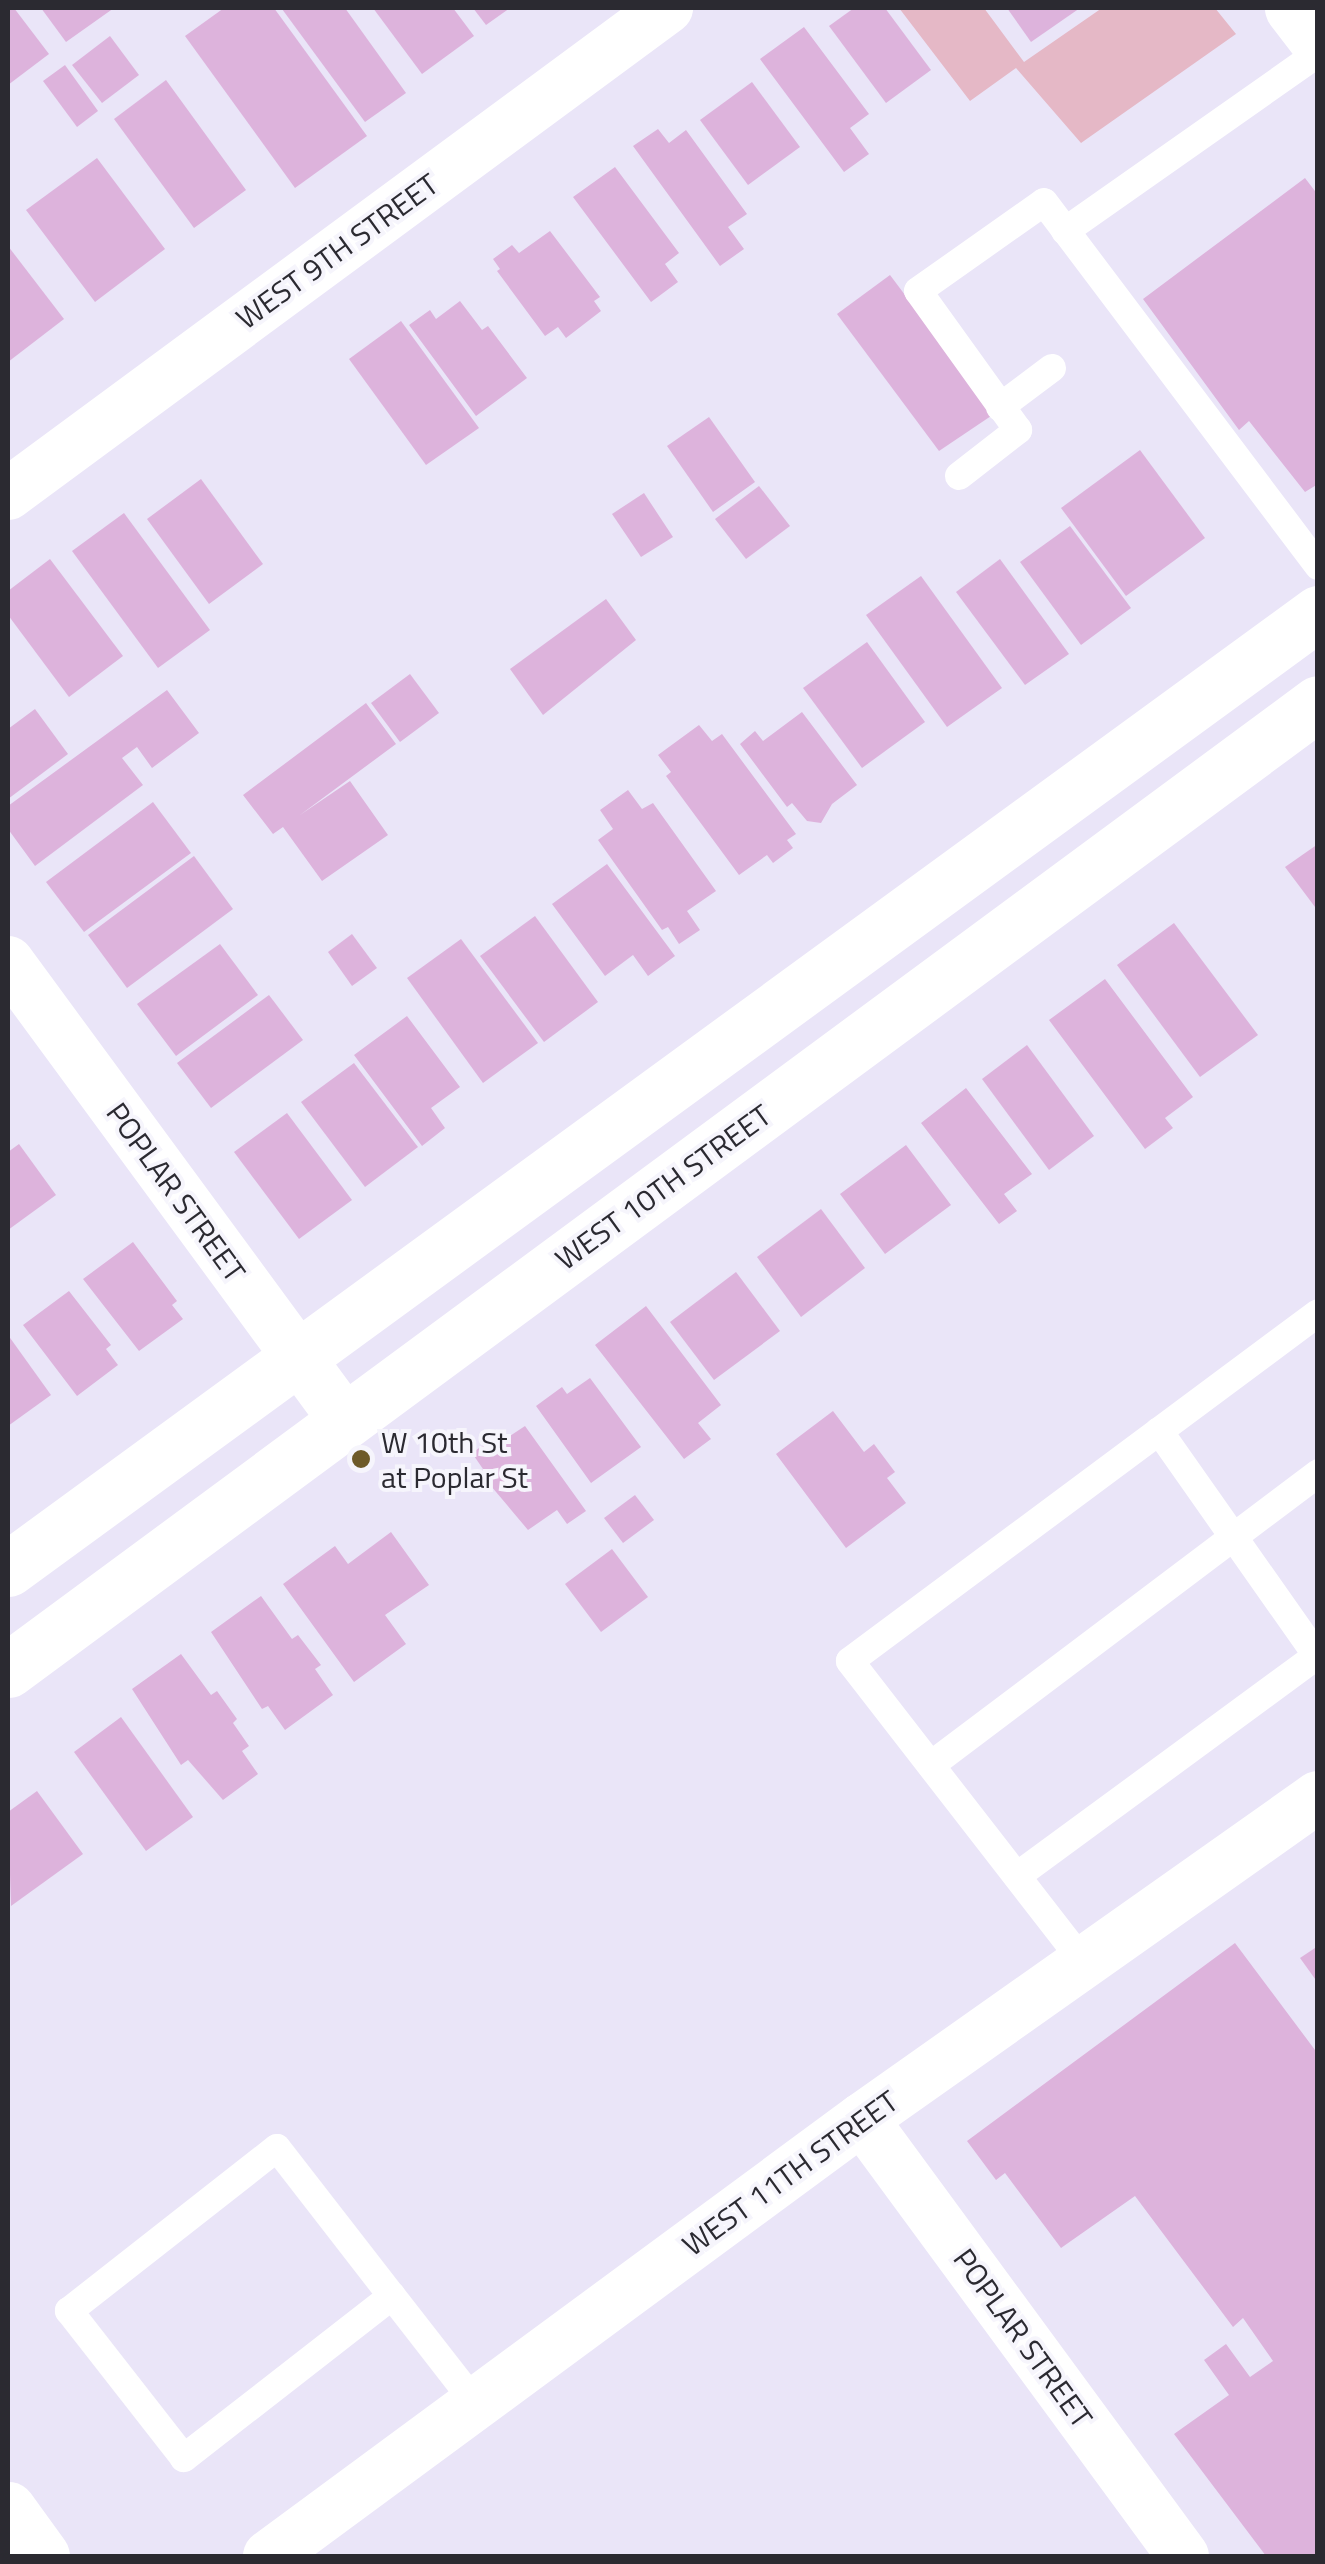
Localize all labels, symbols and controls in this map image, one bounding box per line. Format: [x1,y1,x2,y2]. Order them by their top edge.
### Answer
street label: WEST 9TH STREET [229,166,445,336]
street label: POPLAR STREET [99,1096,253,1288]
street label: WEST 10TH STREET [548,1097,778,1277]
place label: W 10th St at Poplar St [381,1424,528,1494]
marker: W 10th St at Poplar St [350,1448,372,1470]
street label: WEST 11TH STREET [675,2083,905,2263]
street label: POPLAR STREET [946,2242,1100,2434]

